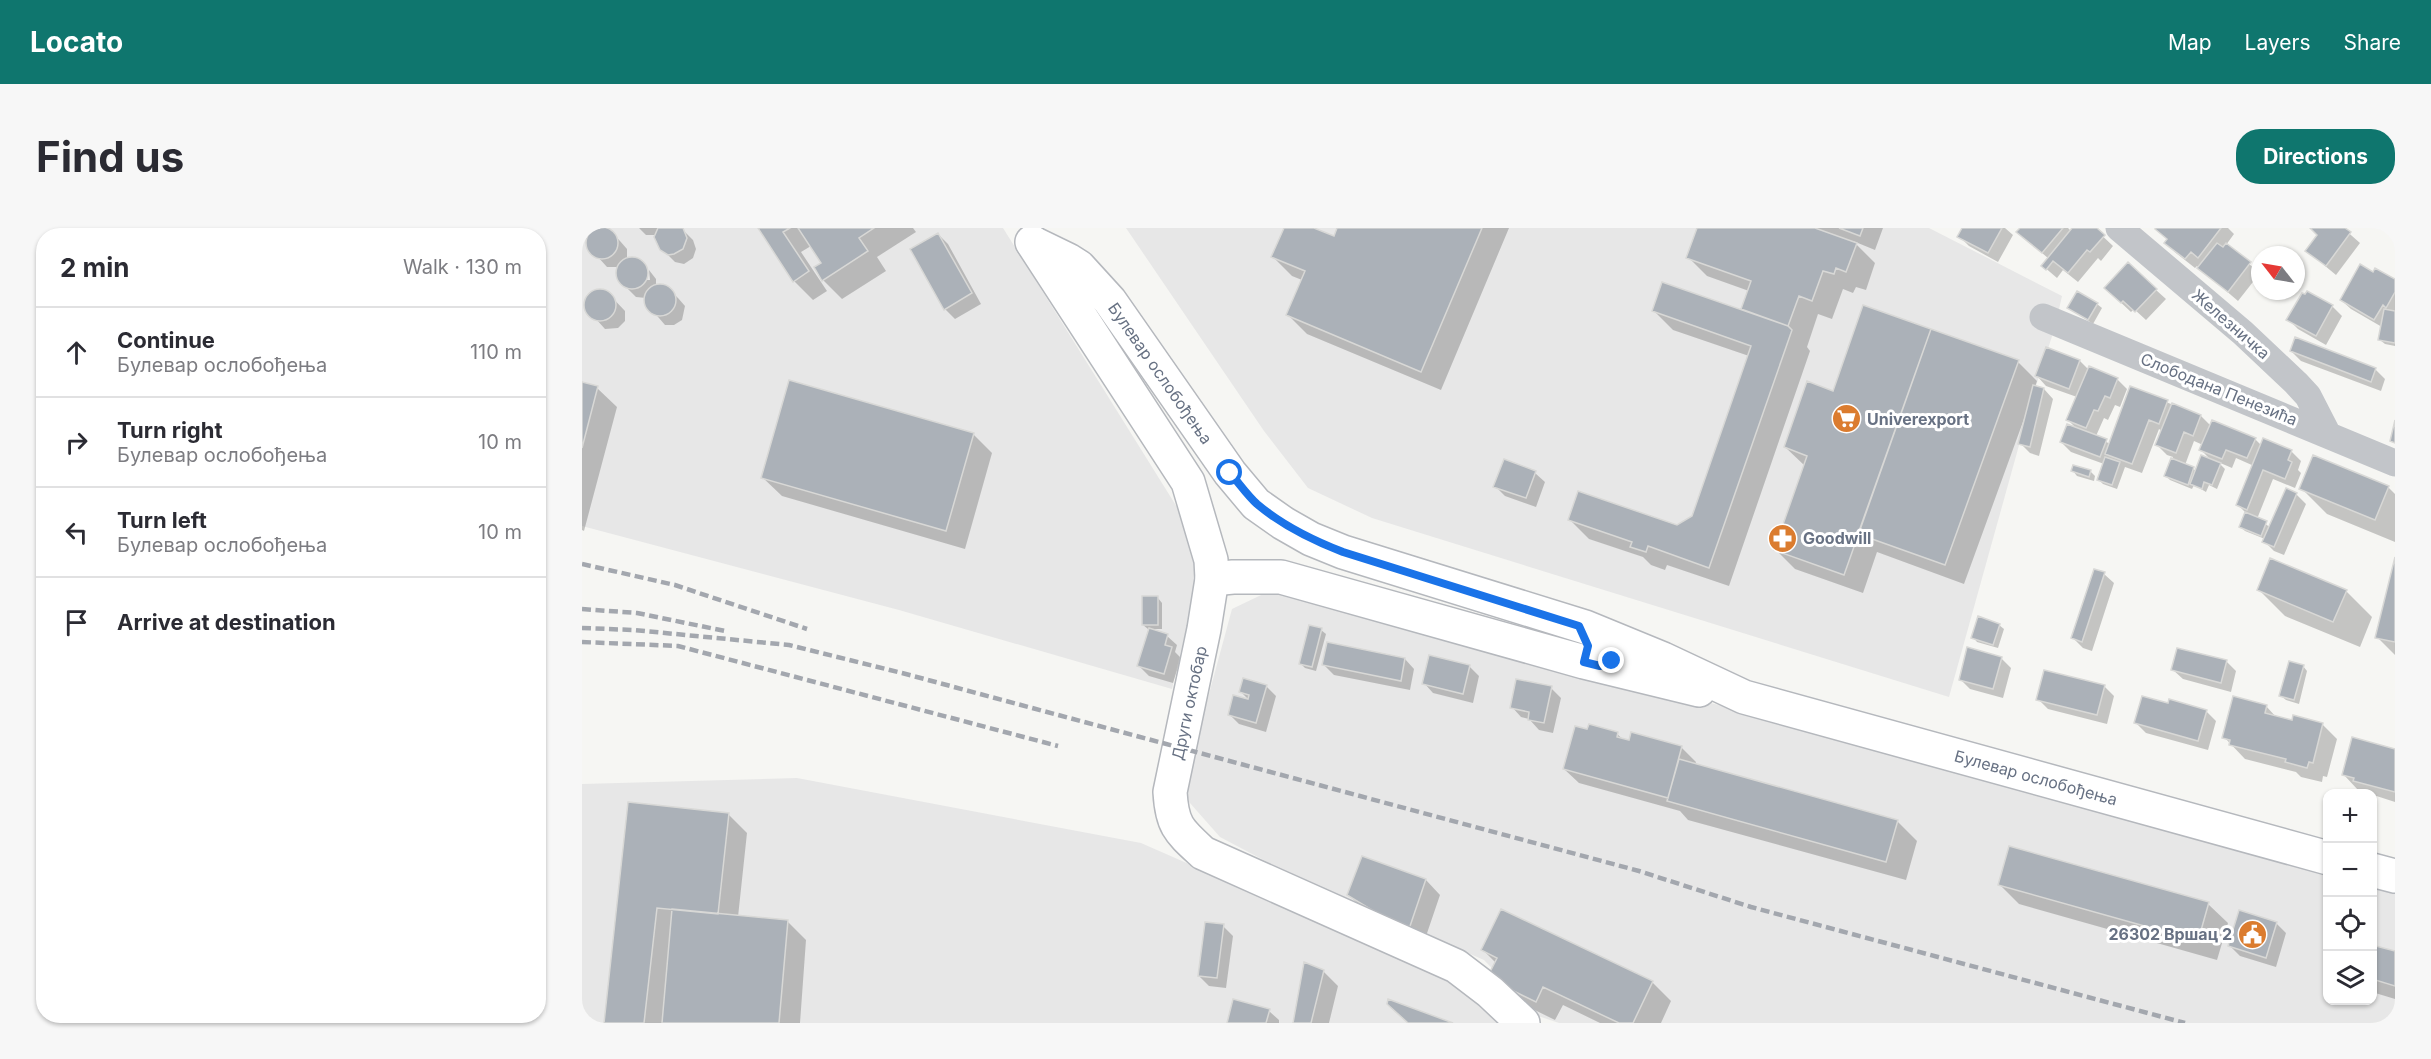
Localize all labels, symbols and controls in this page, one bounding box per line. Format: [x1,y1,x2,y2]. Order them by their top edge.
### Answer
text: Locato [30,25,123,59]
text: Map [2168,30,2212,55]
text: Layers [2245,30,2311,55]
text: Share [2344,30,2401,55]
button: Directions [2236,129,2395,184]
text: Find us [36,131,184,182]
north arrow [2251,246,2305,300]
text: 2 min [60,252,130,283]
text: Walk · 130 m [403,255,522,279]
street label: Железничка [2188,285,2274,363]
street label: Булевар ослобођења [1104,299,1217,448]
text: Continue [117,327,215,353]
icon: ahead [60,336,93,369]
text: 110 m [470,340,522,364]
street label: Слободана Пенезића [2138,348,2300,430]
text: Булевар ослобођења [117,353,327,377]
supermarket icon: Univerexport [1830,403,1862,435]
place label: Univerexport [1867,409,1969,429]
text: Turn right [117,417,223,443]
icon: right [60,426,93,459]
text: 10 m [478,430,522,454]
text: Булевар ослобођења [117,443,327,467]
route start [1216,459,1242,485]
text: Turn left [117,507,207,533]
icon: left [60,516,93,549]
text: 10 m [478,520,522,544]
pharmacy icon: Goodwill [1766,522,1798,554]
place label: Goodwill [1803,528,1871,548]
text: Булевар ослобођења [117,533,327,557]
icon: arrive [60,606,93,639]
text: Arrive at destination [117,609,336,635]
street label: Други октобар [1167,644,1211,762]
route end [1598,647,1624,673]
street label: Булевар ослобођења [1952,746,2120,809]
map controls [2323,789,2377,1005]
button: + [2323,789,2377,843]
button: − [2323,843,2377,897]
button: locate [2323,897,2377,951]
public building icon: 26302 Вршац 2 [2237,918,2269,950]
place label: 26302 Вршац 2 [2108,924,2232,944]
button: layers [2323,951,2377,1005]

